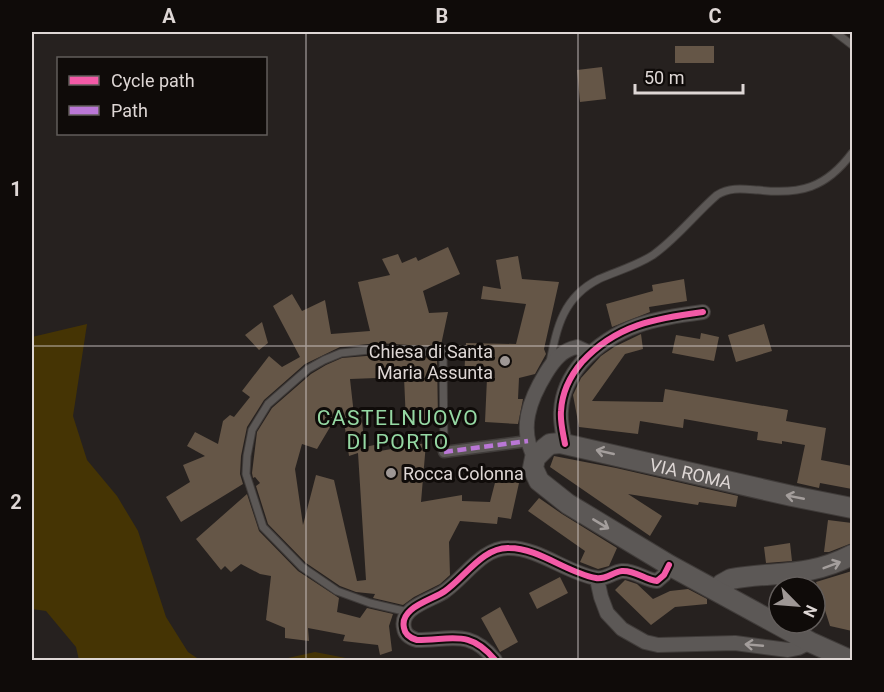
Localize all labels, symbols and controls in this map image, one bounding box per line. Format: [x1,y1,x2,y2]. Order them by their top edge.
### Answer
text: A [162,4,176,28]
text: B [436,4,448,28]
text: C [708,4,722,28]
legend [57,57,267,135]
scale bar [635,57,743,95]
text: 50 m [644,67,684,88]
text: Cycle path [111,70,195,91]
text: Path [111,100,148,121]
text: 1 [10,177,22,201]
place label: Chiesa di Santa Maria Assunta [369,341,493,383]
marker: Chiesa di Santa Maria Assunta [498,354,512,368]
district label: CASTELNUOVO DI PORTO [317,406,479,454]
one-way arrow [596,446,615,458]
street label: VIA ROMA [648,453,734,493]
place label: Rocca Colonna [403,463,524,484]
marker: Rocca Colonna [384,466,398,480]
text: 2 [10,490,22,514]
one-way arrow [786,491,805,502]
one-way arrow [592,519,609,531]
one-way arrow [822,558,840,569]
north arrow [767,575,827,635]
text: N [799,602,821,620]
one-way arrow [744,639,764,650]

